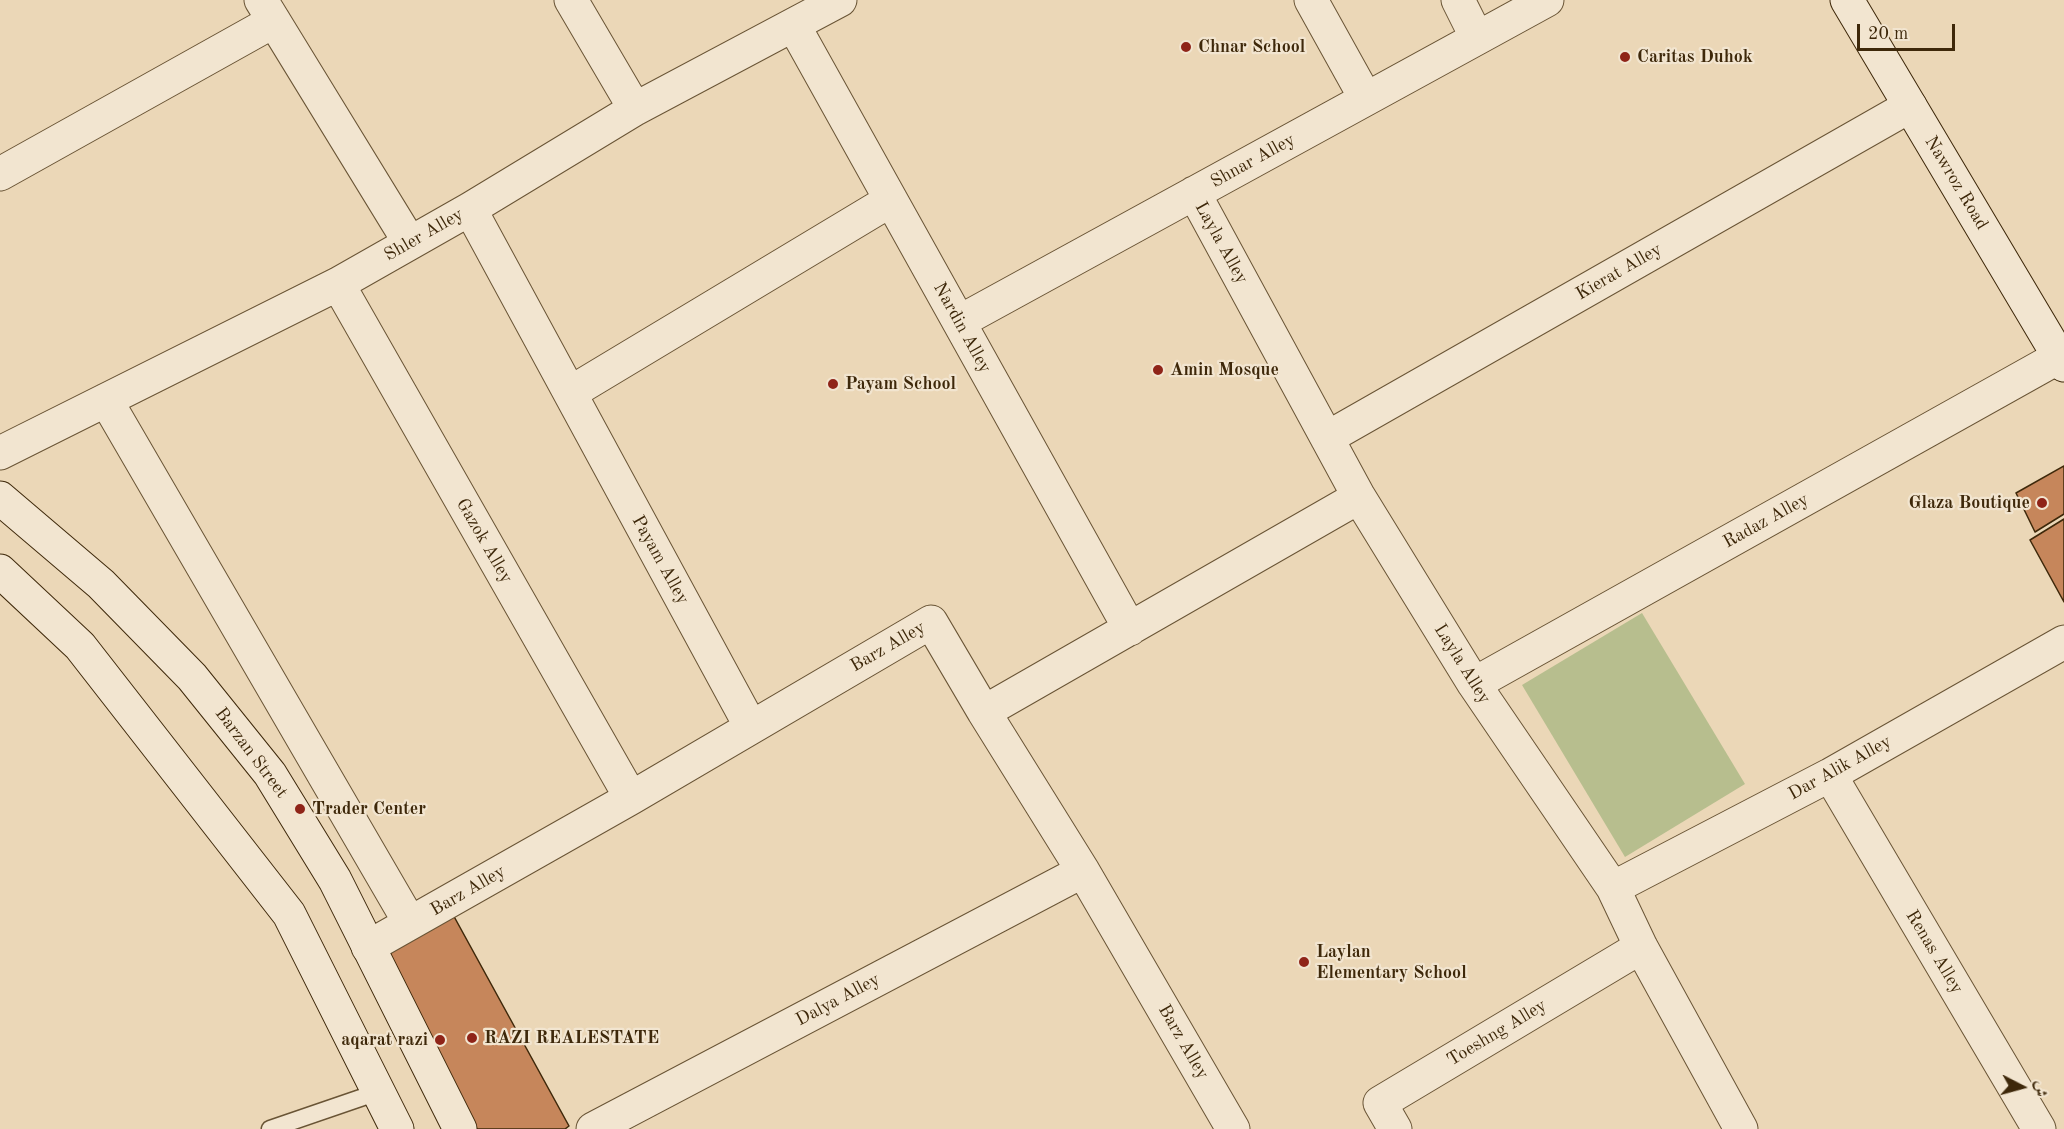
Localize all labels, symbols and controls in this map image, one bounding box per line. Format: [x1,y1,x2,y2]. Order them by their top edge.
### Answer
scale bar [1860,12,1958,50]
text: 20 m [1868,25,1908,43]
place label: Chnar School [1198,36,1305,58]
marker: Chnar School [1179,40,1193,54]
place label: Caritas Duhok [1637,46,1753,68]
marker: Caritas Duhok [1618,50,1632,64]
street label: Shnar Alley [1207,129,1299,193]
street label: Nawroz Road [1920,132,1992,234]
street label: Layla Alley [1190,198,1252,288]
street label: Shler Alley [381,204,467,266]
street label: Kierat Alley [1572,239,1666,305]
street label: Nardin Alley [928,279,996,377]
place label: Amin Mosque [1170,359,1279,381]
marker: Amin Mosque [1151,363,1165,377]
place label: Payam School [845,373,956,395]
marker: Payam School [826,377,840,391]
street label: Radaz Alley [1720,489,1812,553]
place label: Glaza Boutique [1908,492,2030,514]
street label: Gazok Alley [451,495,517,587]
marker: Glaza Boutique [2035,496,2049,510]
street label: Payam Alley [627,512,693,608]
street label: Barz Alley [847,617,929,677]
street label: Layla Alley [1429,620,1495,708]
street label: Barzan Street [210,703,292,803]
street label: Dar Alik Alley [1785,731,1895,805]
place label: Trader Center [312,798,426,820]
marker: Trader Center [293,802,307,816]
street label: Barz Alley [427,861,509,921]
street label: Renas Alley [1901,906,1967,998]
place label: Laylan Elementary School [1316,941,1467,984]
marker: Laylan Elementary School [1297,955,1311,969]
street label: Dalya Alley [792,969,884,1031]
street label: Toeshng Alley [1443,995,1551,1071]
street label: Barz Alley [1153,1001,1213,1083]
place label: RAZI REALESTATE [484,1027,659,1049]
place label: aqarat razi [341,1029,428,1051]
marker: RAZI REALESTATE [465,1031,479,1045]
marker: aqarat razi [433,1033,447,1047]
north arrow [1992,1057,2052,1117]
text: ش [2031,1080,2049,1098]

